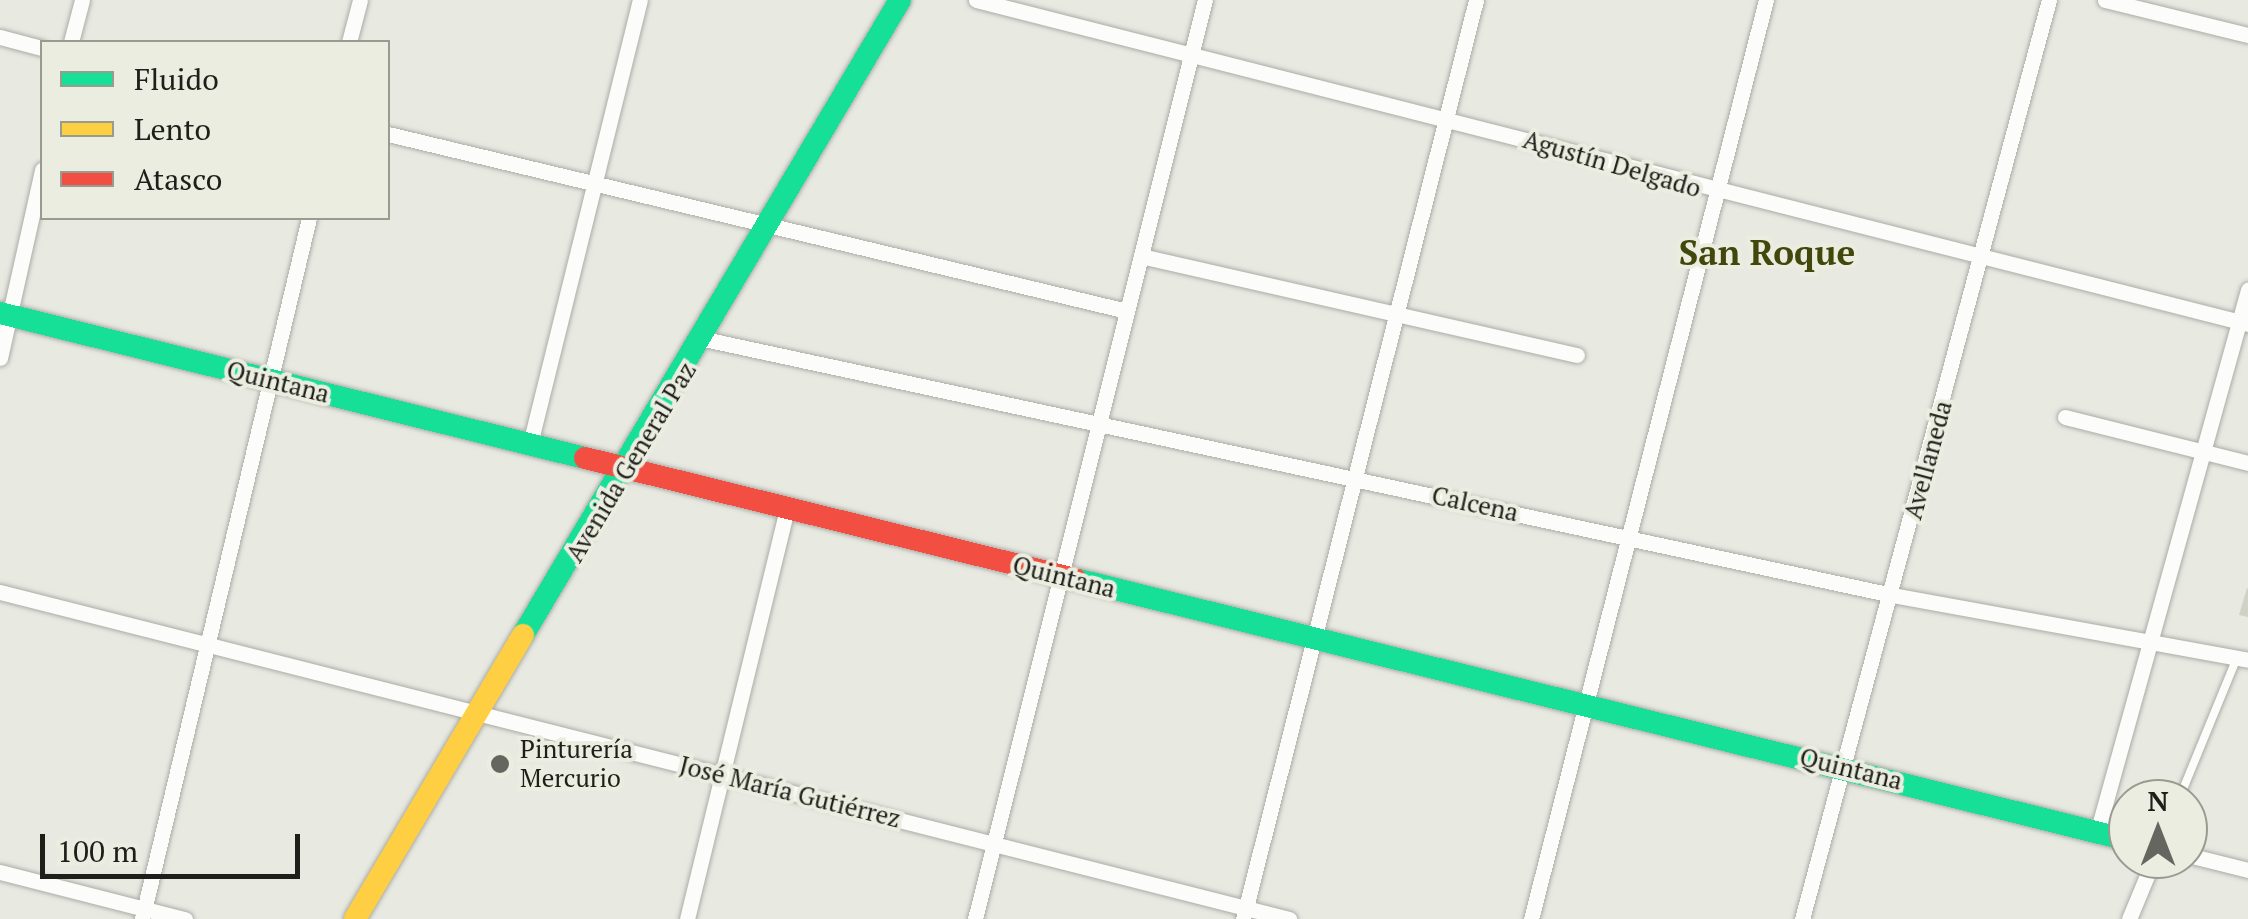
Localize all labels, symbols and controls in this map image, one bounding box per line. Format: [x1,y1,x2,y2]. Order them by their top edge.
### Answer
legend [40,40,390,220]
text: Fluido [134,59,219,99]
text: Lento [134,109,211,149]
street label: Agustín Delgado [1520,124,1704,204]
text: Atasco [134,159,222,199]
district label: San Roque [1679,231,1855,273]
street label: Quintana [224,355,332,409]
street label: Avenida General Paz [559,357,703,567]
street label: Avellaneda [1898,397,1958,523]
street label: Calcena [1429,480,1521,528]
street label: Quintana [1010,550,1118,604]
place label: Pinturería Mercurio [520,735,633,794]
street label: Quintana [1797,742,1905,796]
street label: José María Gutiérrez [676,750,904,834]
marker: Pinturería Mercurio [489,753,511,775]
north arrow [2108,779,2208,879]
text: N [2147,782,2169,819]
scale bar [45,814,305,876]
text: 100 m [57,831,138,871]

